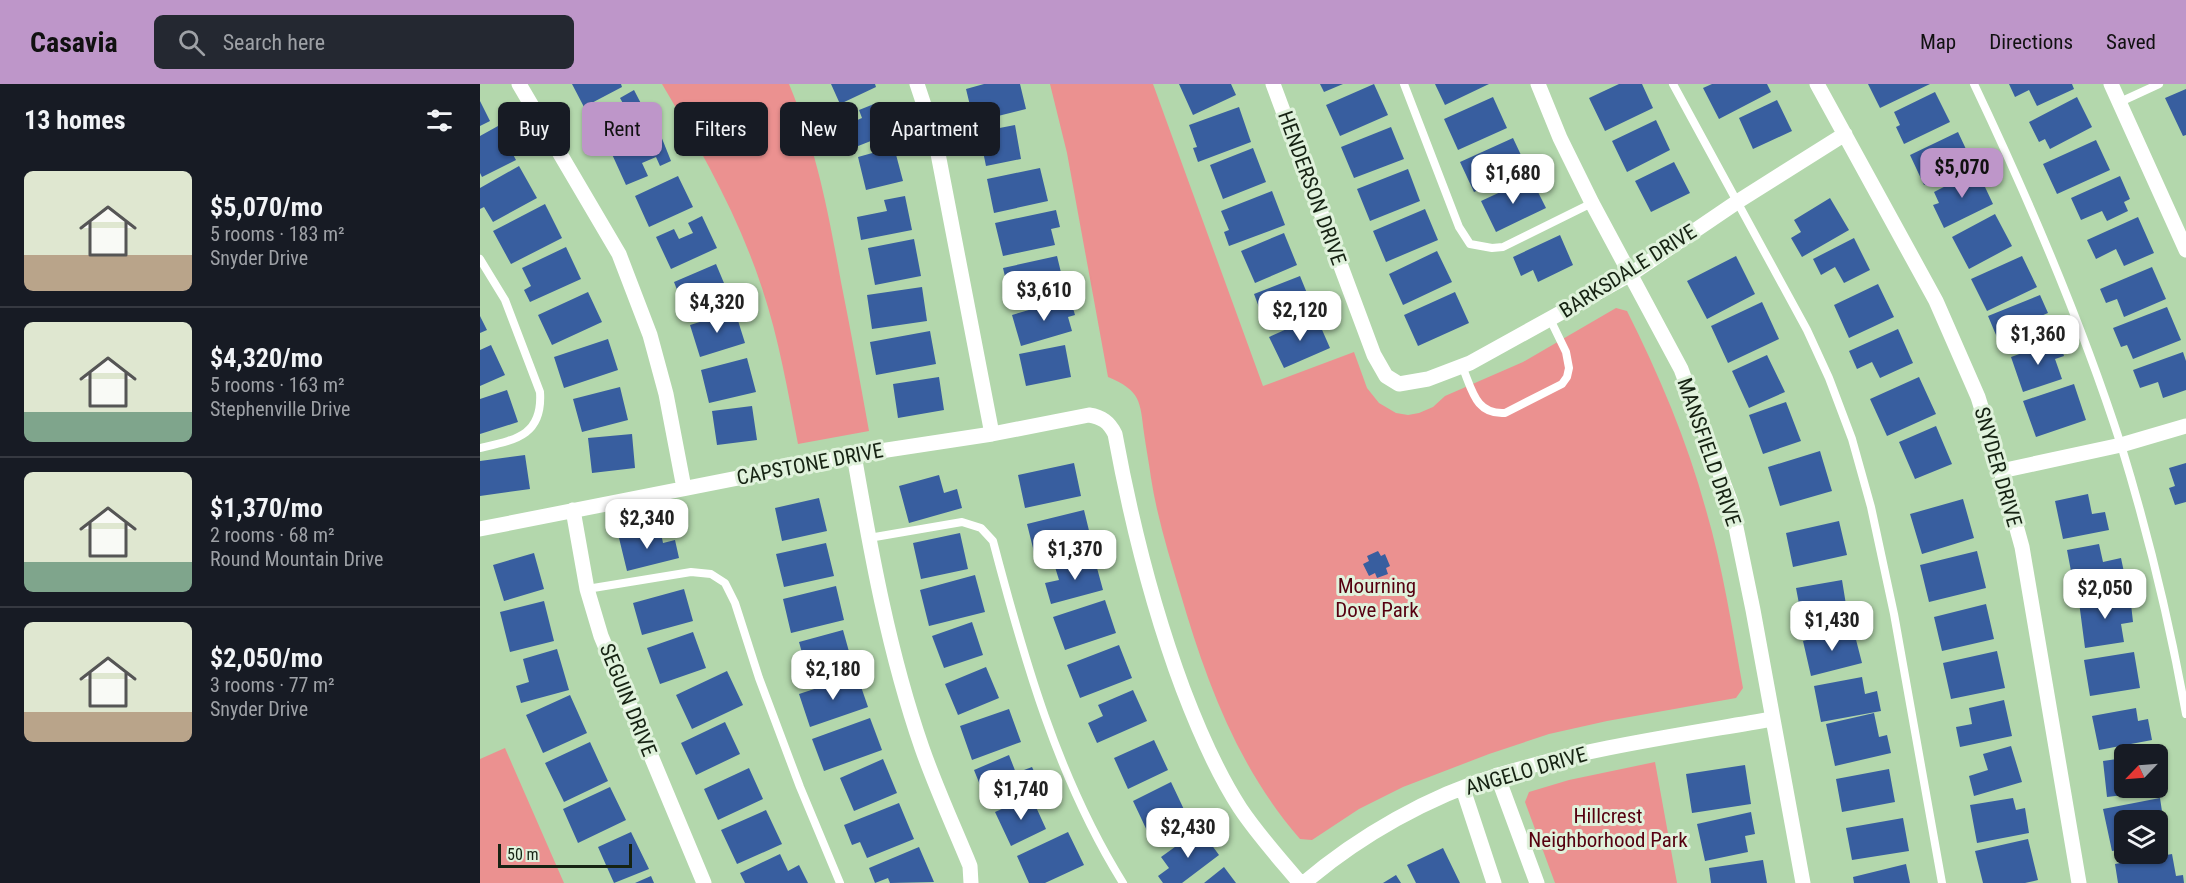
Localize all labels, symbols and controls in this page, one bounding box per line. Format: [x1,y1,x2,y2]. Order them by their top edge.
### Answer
search box [154,15,574,69]
text: Casavia [30,26,118,59]
icon: search [175,26,208,59]
text: Search here [223,30,325,55]
text: Map [1920,30,1956,54]
text: Directions [1989,30,2073,54]
text: Saved [2106,30,2156,54]
chip: Buy [498,102,570,156]
chip: Rent [582,102,662,156]
chip: Filters [674,102,768,156]
chip: New [780,102,858,156]
chip: Apartment [870,102,1000,156]
icon: filters [423,104,456,137]
text: 13 homes [24,105,126,135]
street label: HENDERSON DRIVE [1273,108,1351,268]
pin: $5,070 [1913,148,2011,199]
pin: $1,680 [1464,154,1562,205]
text: $5,070 [1934,155,1990,179]
text: $1,680 [1485,161,1541,185]
text: $5,070/mo [210,192,323,222]
icon: home [72,195,144,267]
street label: BARKSDALE DRIVE [1555,219,1701,323]
text: 5 rooms · 183 m² [210,222,345,246]
text: Snyder Drive [210,246,308,270]
pin: $3,610 [995,271,1093,322]
text: $3,610 [1016,278,1072,302]
pin: $4,320 [668,283,766,334]
text: $4,320 [689,290,745,314]
pin: $2,120 [1251,291,1349,342]
text: $2,120 [1272,298,1328,322]
pin: $1,360 [1989,315,2087,366]
text: $1,360 [2010,322,2066,346]
text: $4,320/mo [210,343,323,373]
icon: home [72,346,144,418]
text: 5 rooms · 163 m² [210,373,345,397]
street label: MANSFIELD DRIVE [1672,375,1746,529]
text: Stephenville Drive [210,397,350,421]
street label: SNYDER DRIVE [1969,404,2027,530]
street label: CAPSTONE DRIVE [735,438,885,490]
text: $1,370/mo [210,493,323,523]
icon: home [72,496,144,568]
pin: $2,340 [598,499,696,550]
text: $2,340 [619,506,675,530]
text: 2 rooms · 68 m² [210,523,335,547]
pin: $1,370 [1026,530,1124,581]
text: $1,370 [1047,537,1103,561]
text: Round Mountain Drive [210,547,383,571]
pin: $2,050 [2056,569,2154,620]
park label: Mourning Dove Park [1335,574,1419,622]
text: $2,050 [2077,576,2133,600]
pin: $1,430 [1783,601,1881,652]
text: $1,430 [1804,608,1860,632]
street label: SEGUIN DRIVE [595,640,661,760]
text: $2,050/mo [210,643,323,673]
icon: home [72,646,144,718]
pin: $2,180 [784,650,882,701]
text: $2,180 [805,657,861,681]
text: 3 rooms · 77 m² [210,673,335,697]
text: Snyder Drive [210,697,308,721]
street label: ANGELO DRIVE [1462,742,1590,800]
north arrow [2114,744,2168,798]
map controls [2114,744,2168,864]
pin: $1,740 [972,770,1070,821]
text: $1,740 [993,777,1049,801]
park label: Hillcrest Neighborhood Park [1528,804,1688,852]
pin: $2,430 [1139,808,1237,859]
button: layers [2114,810,2168,864]
text: $2,430 [1160,815,1216,839]
scale bar [498,841,632,868]
text: 50 m [507,845,539,864]

